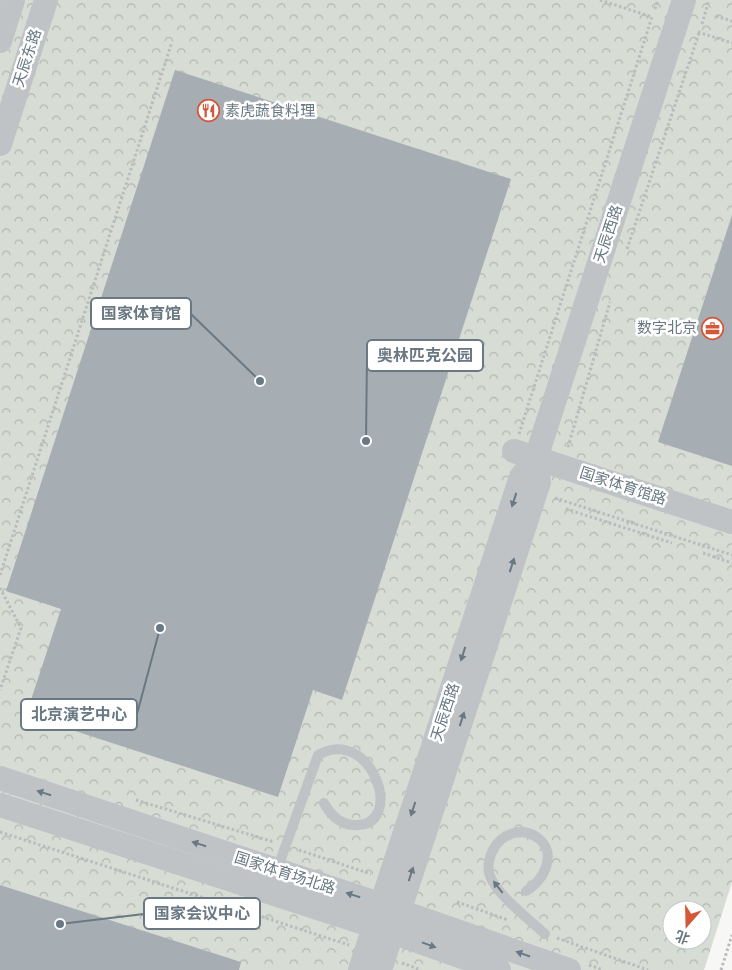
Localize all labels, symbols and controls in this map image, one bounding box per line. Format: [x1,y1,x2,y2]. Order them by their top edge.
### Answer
street label: 天辰东路 [9,27,45,89]
restaurant icon: 素虎蔬食料理 [197,99,221,123]
place label: 素虎蔬食料理 [225,102,315,120]
street label: 天辰西路 [590,203,626,265]
callout: 国家体育馆 [91,298,191,329]
text: 国家体育馆 [101,304,181,323]
office icon: 数字北京 [701,316,725,340]
place label: 数字北京 [637,319,697,337]
callout: 奥林匹克公园 [367,340,483,371]
text: 奥林匹克公园 [377,346,473,365]
street label: 国家体育馆路 [577,464,669,508]
one-way arrow [510,493,518,508]
one-way arrow [509,557,517,572]
one-way arrow [459,647,467,662]
street label: 天辰西路 [427,681,463,743]
callout: 北京演艺中心 [21,699,137,730]
text: 北京演艺中心 [31,705,127,724]
one-way arrow [459,712,466,727]
one-way arrow [37,789,52,796]
one-way arrow [409,802,417,817]
one-way arrow [191,840,206,847]
street label: 国家体育场北路 [232,848,338,898]
one-way arrow [408,866,416,881]
one-way arrow [493,881,504,894]
one-way arrow [345,891,360,899]
callout: 国家会议中心 [144,898,260,929]
north arrow [662,900,712,950]
text: 国家会议中心 [154,904,250,923]
text: 北 [673,927,692,947]
one-way arrow [422,941,437,949]
one-way arrow [515,950,530,958]

